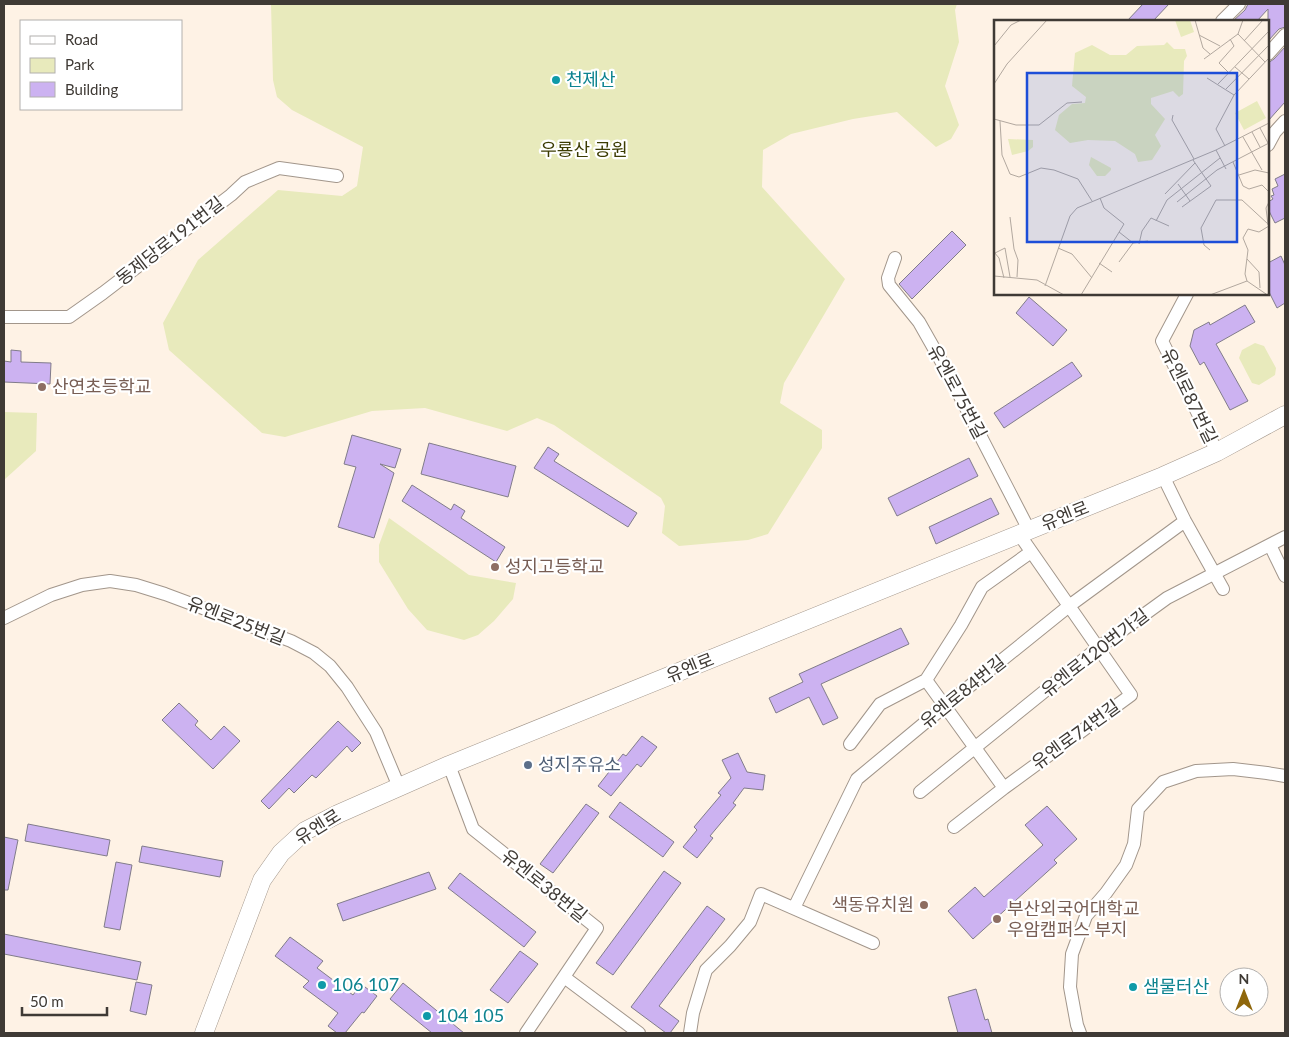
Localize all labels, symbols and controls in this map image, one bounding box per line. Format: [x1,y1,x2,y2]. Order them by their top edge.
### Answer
legend [20,20,182,110]
inset map [994,20,1269,295]
text: Road [65,30,98,48]
text: Park [65,55,95,73]
place label: 천제산 [566,68,616,90]
marker: 천제산 [550,74,562,86]
text: Building [65,80,118,98]
park label: 우룡산 공원 [540,138,628,160]
street label: 동제당로191번길 [111,191,228,289]
street label: 유엔로75번길 [924,341,992,442]
street label: 유엔로87번길 [1157,344,1223,447]
place label: 산연초등학교 [52,375,151,397]
marker: 산연초등학교 [36,381,48,393]
street label: 유엔로 [1037,496,1092,535]
place label: 성지고등학교 [505,555,604,577]
marker: 성지고등학교 [489,561,501,573]
street label: 유엔로25번길 [184,591,289,649]
street label: 유엔로120번가길 [1036,603,1153,701]
street label: 유엔로 [662,648,717,687]
street label: 유엔로84번길 [915,650,1010,732]
street label: 유엔로74번길 [1027,695,1124,774]
place label: 성지주유소 [538,753,621,775]
marker: 성지주유소 [522,759,534,771]
street label: 유엔로 [291,804,344,849]
street label: 유엔로38번길 [497,844,592,926]
place label: 색동유치원 [831,893,914,915]
place label: 부산외국어대학교 우암캠퍼스 부지 [1007,897,1139,940]
marker: 색동유치원 [918,899,930,911]
marker: 부산외국어대학교 우암캠퍼스 부지 [991,913,1003,925]
north arrow [1219,967,1269,1017]
text: N [1239,970,1249,987]
place label: 106 107 [332,973,399,995]
place label: 샘물터산 [1143,975,1209,997]
marker: 106 107 [316,979,328,991]
marker: 샘물터산 [1127,981,1139,993]
scale bar [22,984,108,1016]
text: 50 m [30,992,64,1010]
place label: 104 105 [437,1004,504,1026]
marker: 104 105 [421,1010,433,1022]

